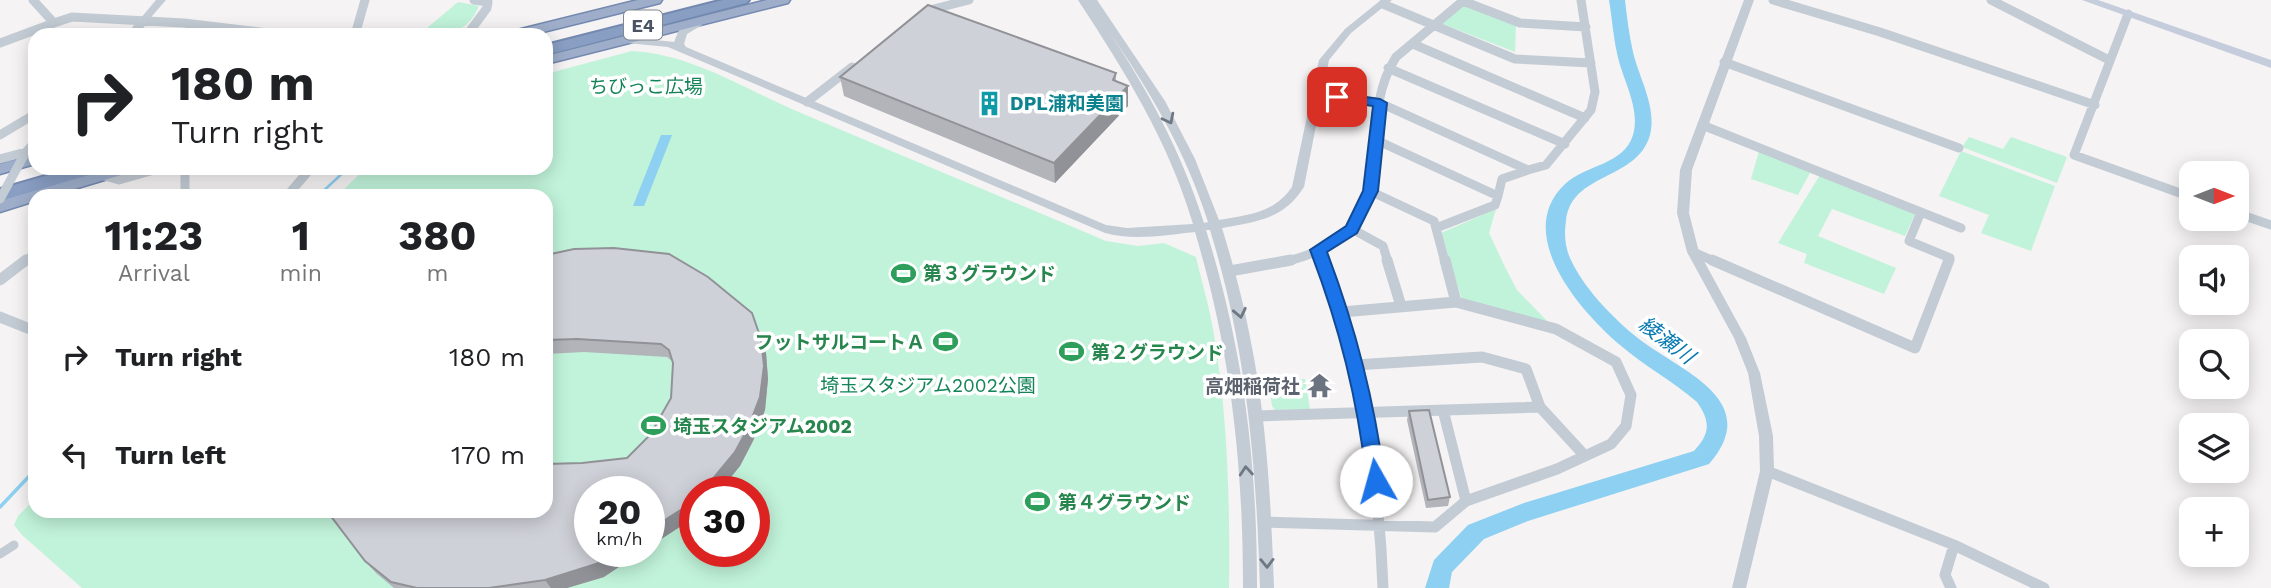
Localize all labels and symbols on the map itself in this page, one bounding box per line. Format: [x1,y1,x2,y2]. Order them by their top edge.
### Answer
road number: E4 [624,10,662,40]
pin [1307,67,1367,127]
park label: ちびっこ広場 [589,75,703,98]
building icon: DPL浦和美園 [976,89,1004,117]
place label: DPL浦和美園 [1010,92,1124,115]
one-way arrow [1160,112,1174,124]
north arrow [2179,161,2249,231]
sports icon: 第３グラウンド [889,259,917,287]
place label: 第３グラウンド [923,262,1056,285]
one-way arrow [1232,307,1247,319]
water label: 綾瀬川 [1634,311,1701,370]
sports icon: フットサルコートＡ [931,328,959,356]
place label: フットサルコートＡ [754,331,925,354]
sports icon: 第２グラウンド [1057,338,1085,366]
place label: 第２グラウンド [1091,341,1224,364]
temple icon: 高畑稲荷社 [1306,372,1334,400]
park label: 埼玉スタジアム2002公園 [820,374,1036,397]
place label: 高畑稲荷社 [1205,375,1300,398]
sports icon: 埼玉スタジアム2002 [639,412,667,440]
place label: 埼玉スタジアム2002 [673,415,852,438]
position arrow [1339,444,1413,518]
one-way arrow [1239,465,1254,476]
speed limit sign: 30 [679,476,770,567]
sports icon: 第４グラウンド [1024,488,1052,516]
place label: 第４グラウンド [1058,491,1191,514]
one-way arrow [1259,558,1274,569]

